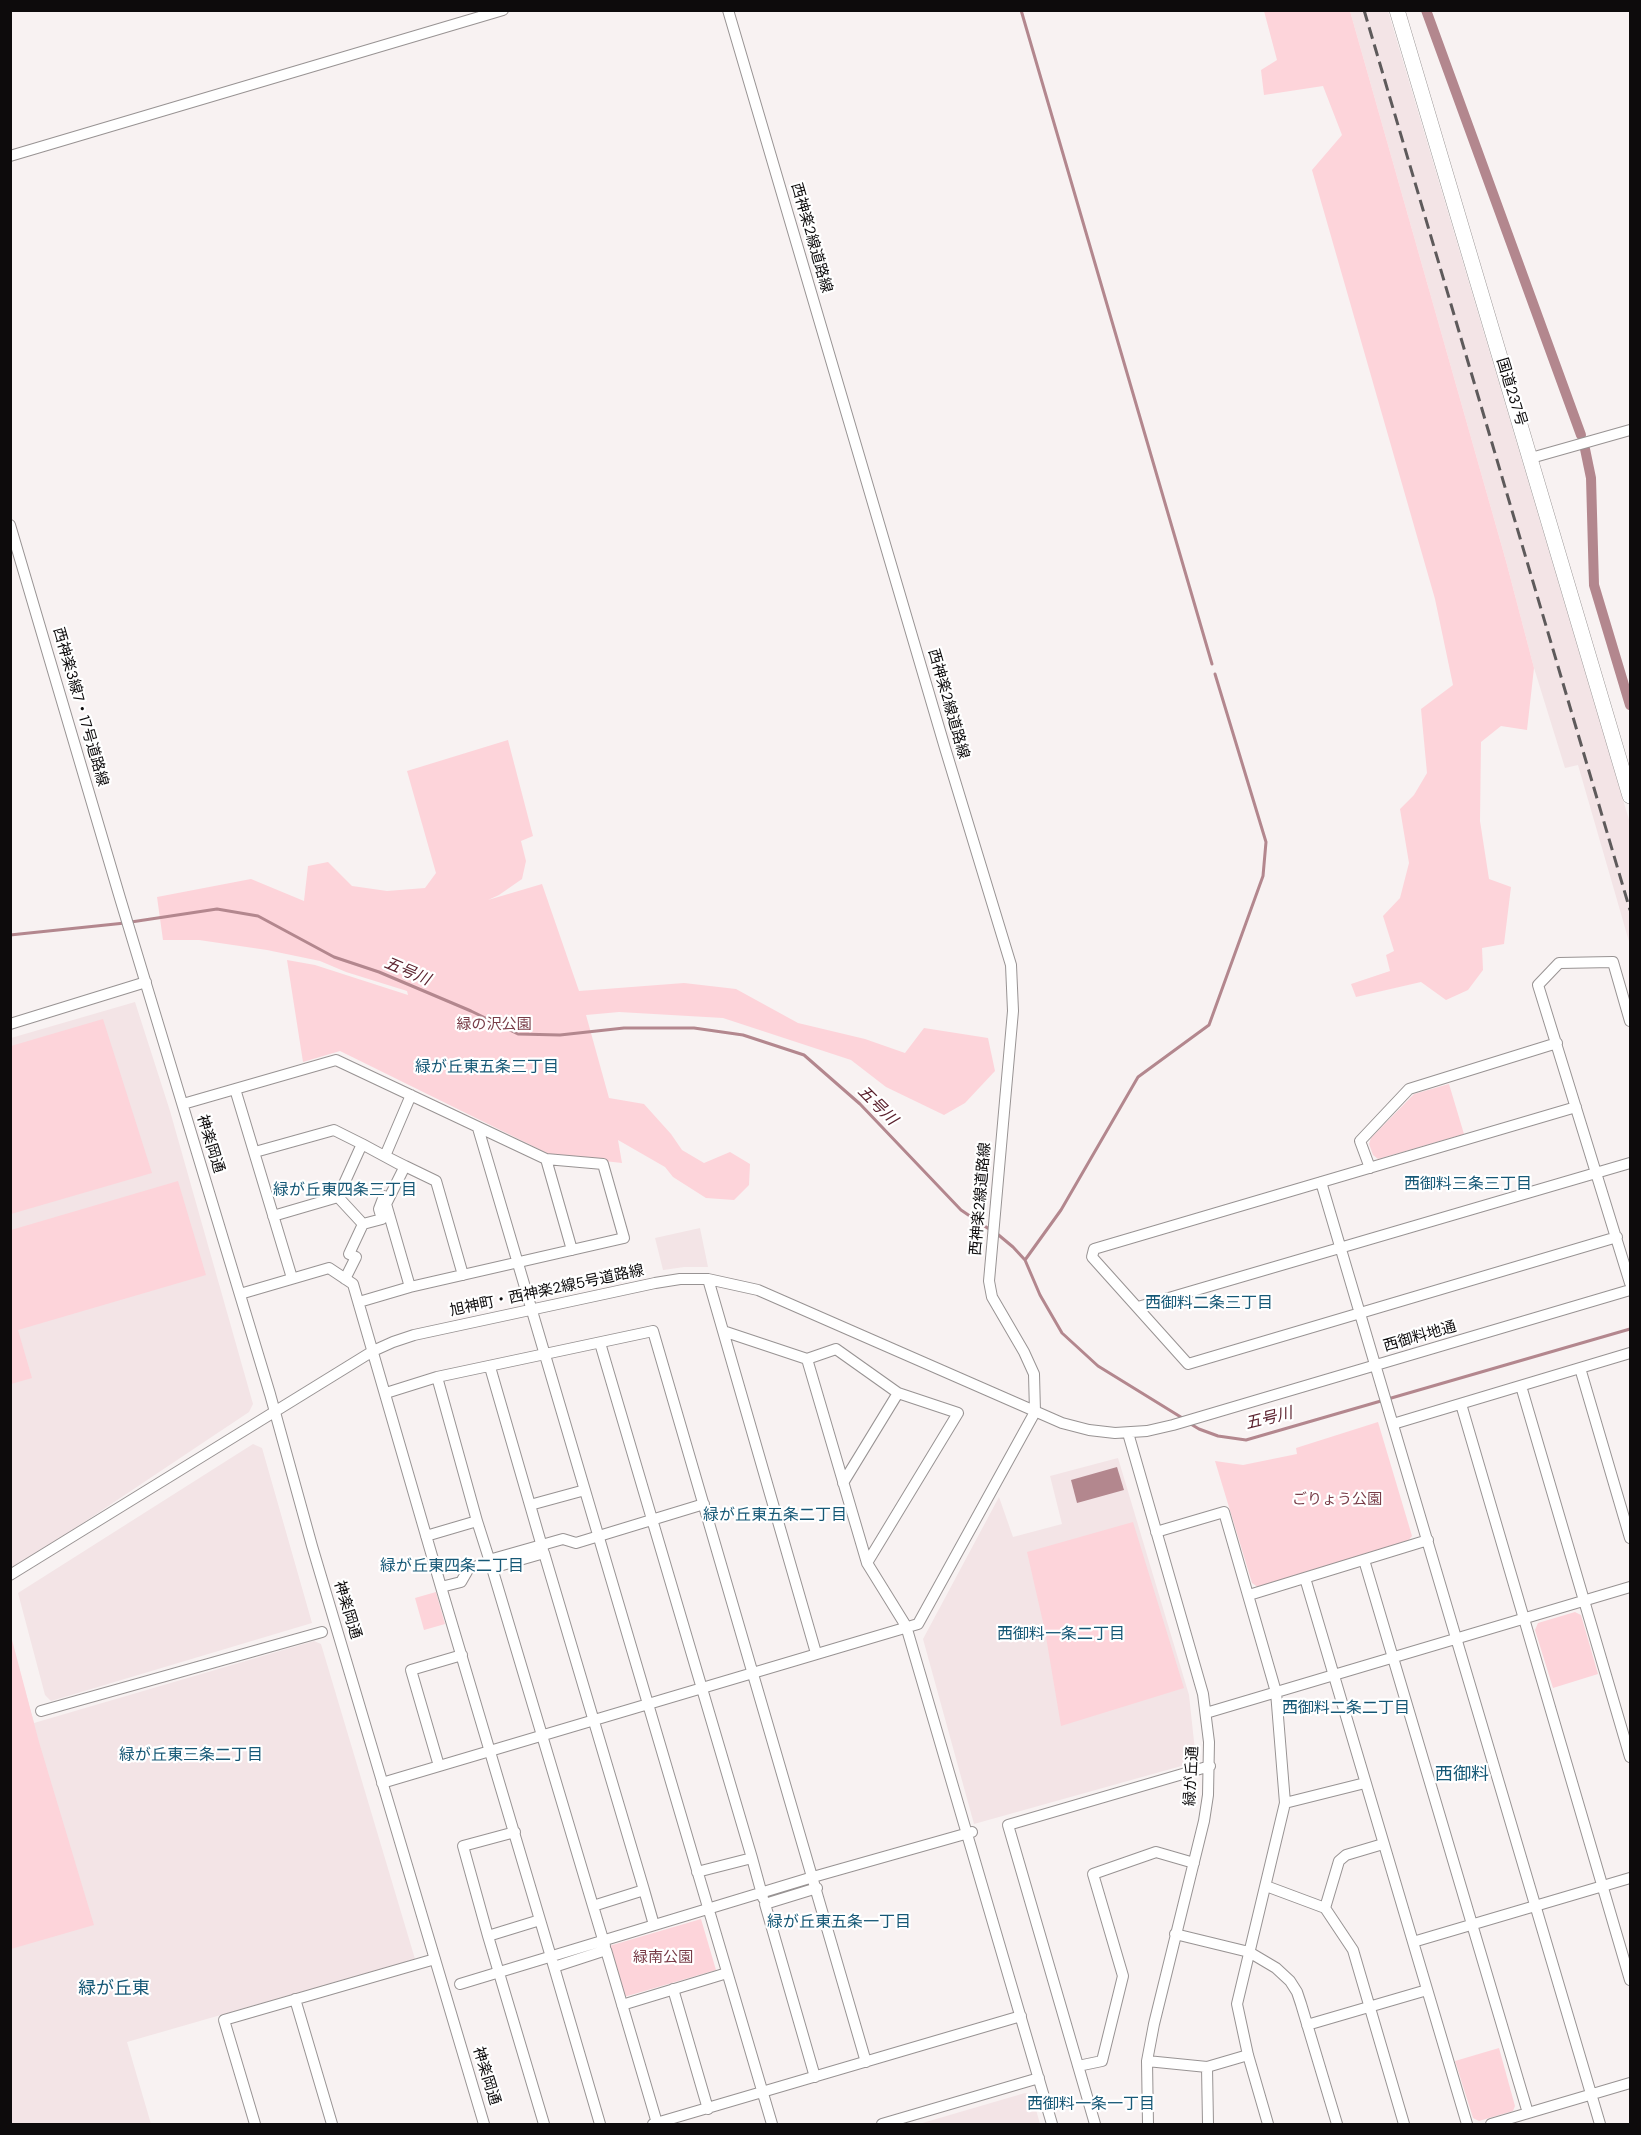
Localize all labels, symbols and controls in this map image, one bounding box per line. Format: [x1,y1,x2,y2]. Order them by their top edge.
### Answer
street label: 西神楽2線道路線 [787,181,835,295]
street label: 国道237号 [1492,356,1530,428]
street label: 西神楽3線7・17号道路線 [49,625,111,789]
street label: 西神楽2線道路線 [924,647,972,761]
water label: 五号川 [381,954,433,990]
park label: 緑の沢公園 [457,1016,531,1034]
district label: 緑が丘東五条三丁目 [415,1058,559,1078]
water label: 五号川 [853,1082,901,1130]
street label: 神楽岡通 [193,1113,227,1175]
street label: 西神楽2線道路線 [967,1142,995,1256]
district label: 西御料三条三丁目 [1404,1175,1532,1195]
district label: 緑が丘東四条三丁目 [273,1181,417,1201]
street label: 旭神町・西神楽2線5号道路線 [448,1262,646,1320]
district label: 西御料二条三丁目 [1145,1294,1273,1314]
street label: 西御料地通 [1381,1318,1459,1356]
water label: 五号川 [1243,1404,1295,1434]
park label: ごりょう公園 [1292,1491,1382,1509]
district label: 緑が丘東五条二丁目 [703,1506,847,1526]
district label: 緑が丘東四条二丁目 [380,1557,524,1577]
street label: 神楽岡通 [330,1579,364,1641]
district label: 西御料一条二丁目 [997,1625,1125,1645]
district label: 西御料二条二丁目 [1282,1699,1410,1719]
district label: 緑が丘東三条二丁目 [119,1746,263,1766]
street label: 緑が丘通 [1181,1746,1203,1806]
district label: 西御料 [1435,1764,1489,1786]
district label: 緑が丘東五条一丁目 [767,1913,911,1933]
park label: 緑南公園 [633,1949,693,1967]
district label: 緑が丘東 [78,1978,150,2000]
street label: 神楽岡通 [469,2045,503,2107]
district label: 西御料一条一丁目 [1027,2095,1155,2115]

